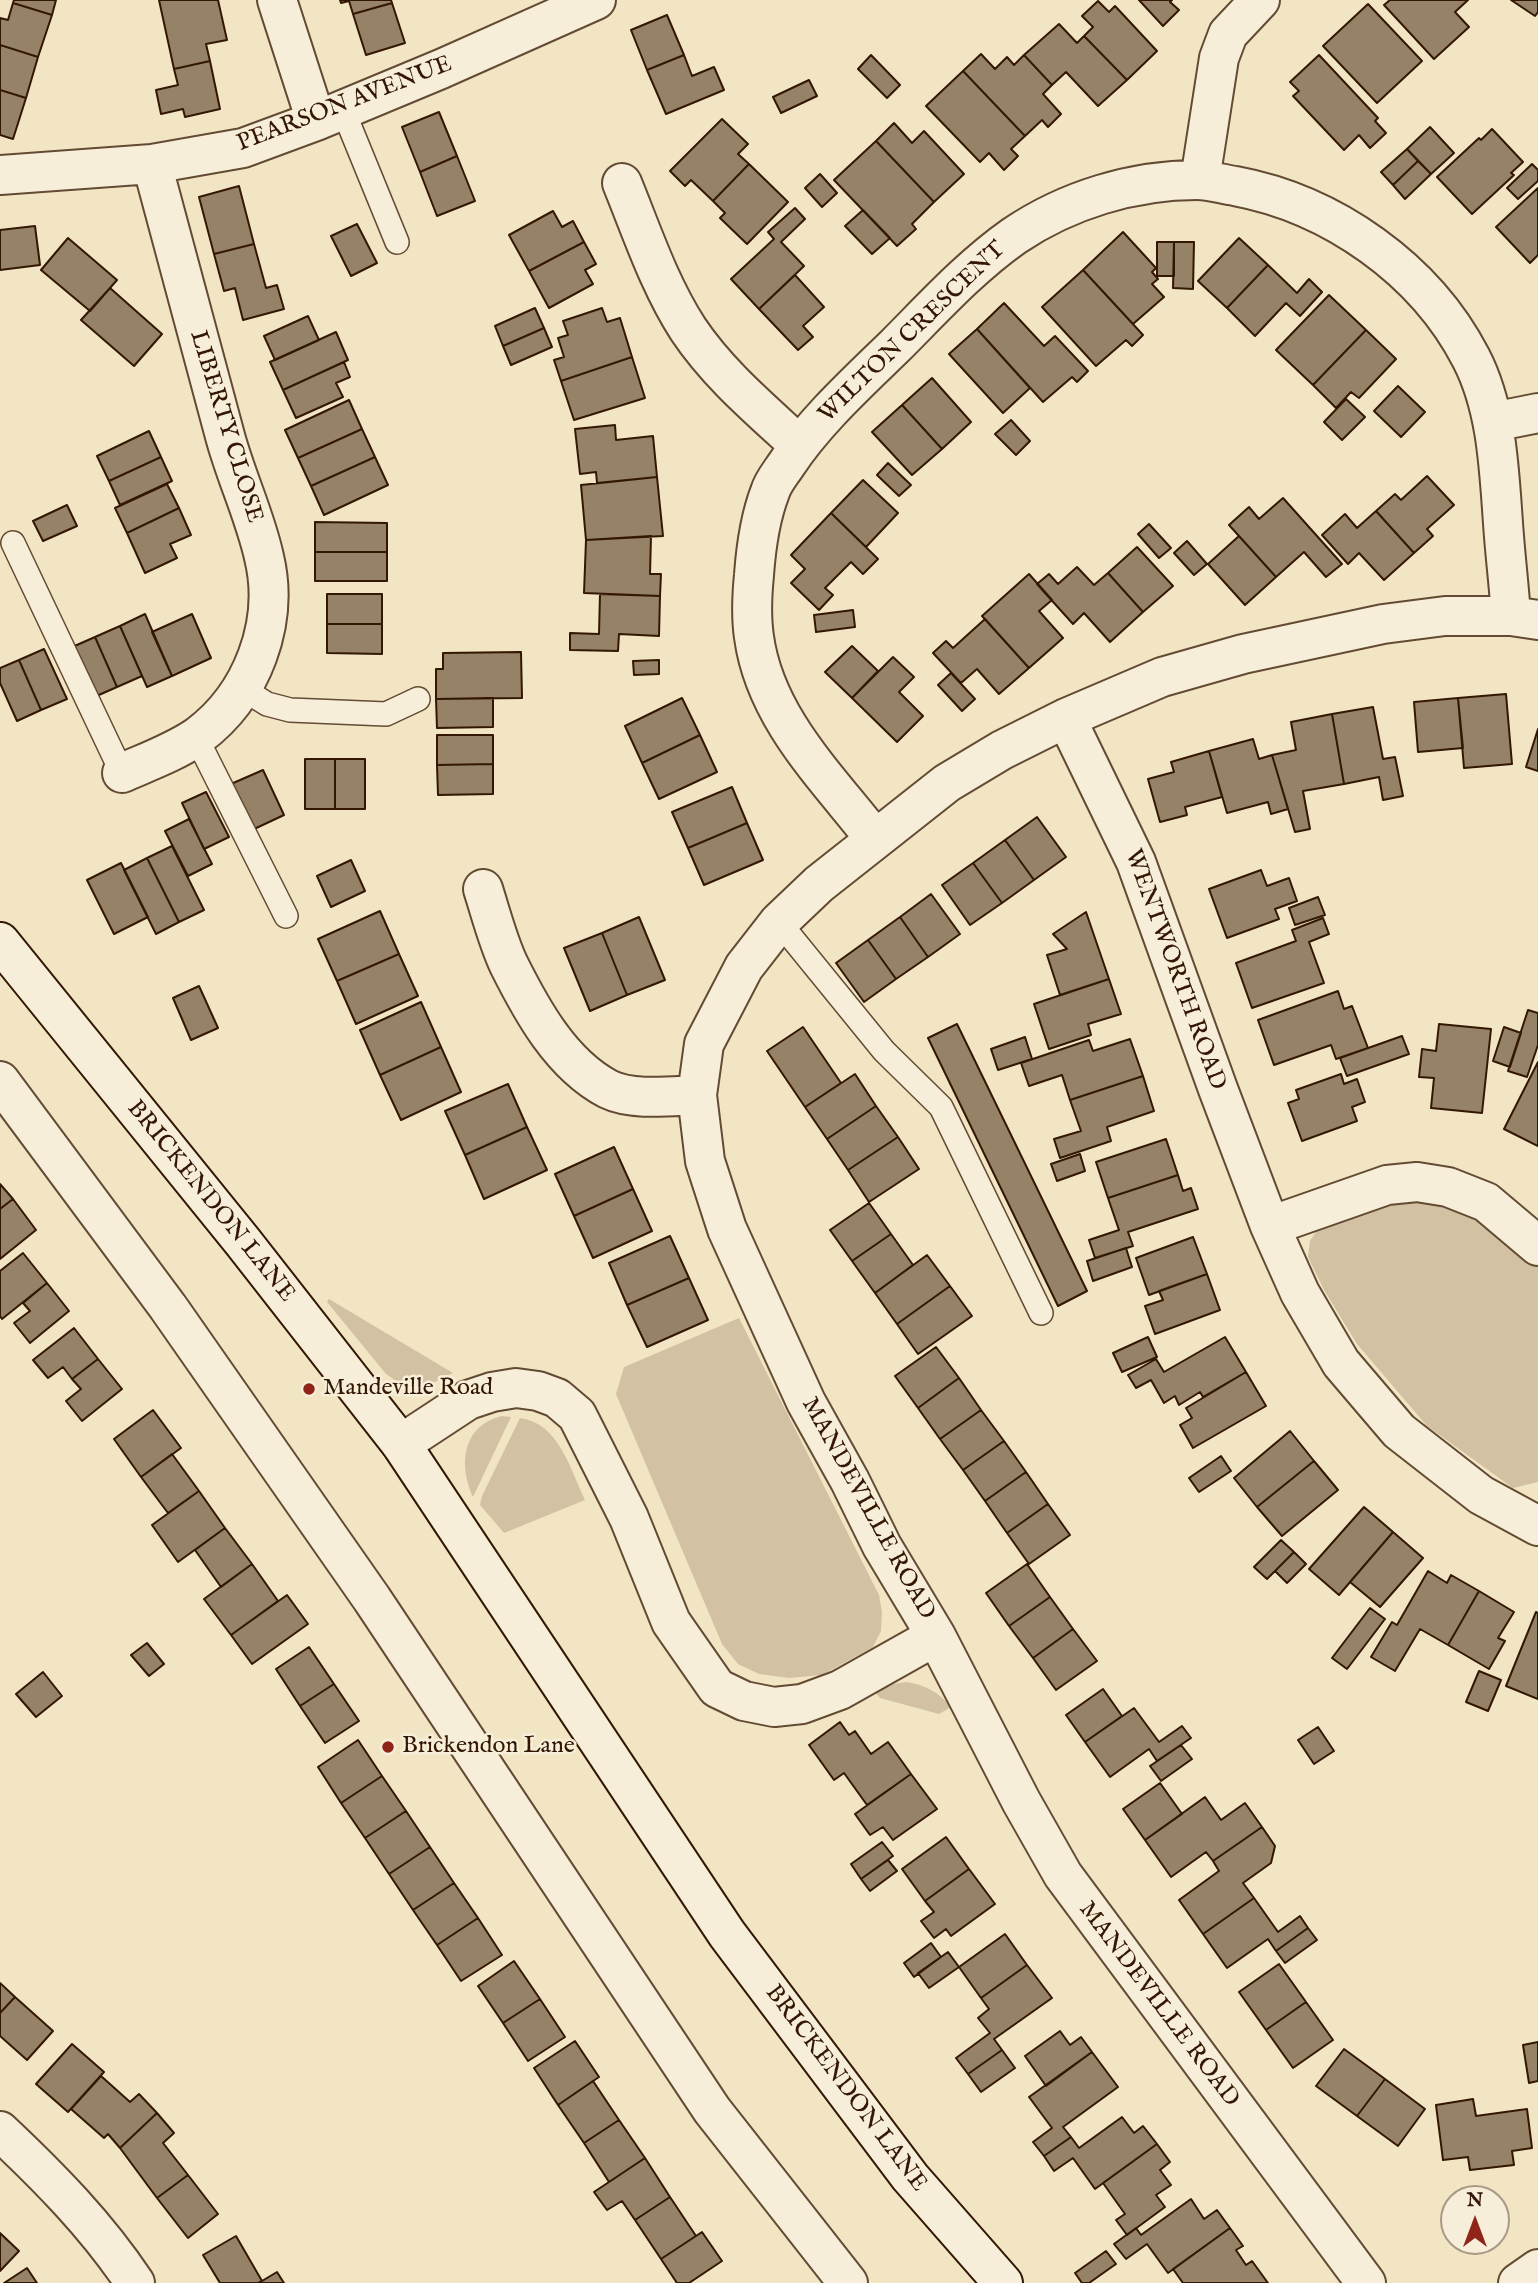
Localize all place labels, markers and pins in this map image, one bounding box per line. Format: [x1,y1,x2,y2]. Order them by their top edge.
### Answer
place label: Mandeville Road [323,1375,493,1403]
marker: Mandeville Road [301,1381,317,1397]
place label: Brickendon Lane [402,1733,575,1761]
marker: Brickendon Lane [380,1739,396,1755]

